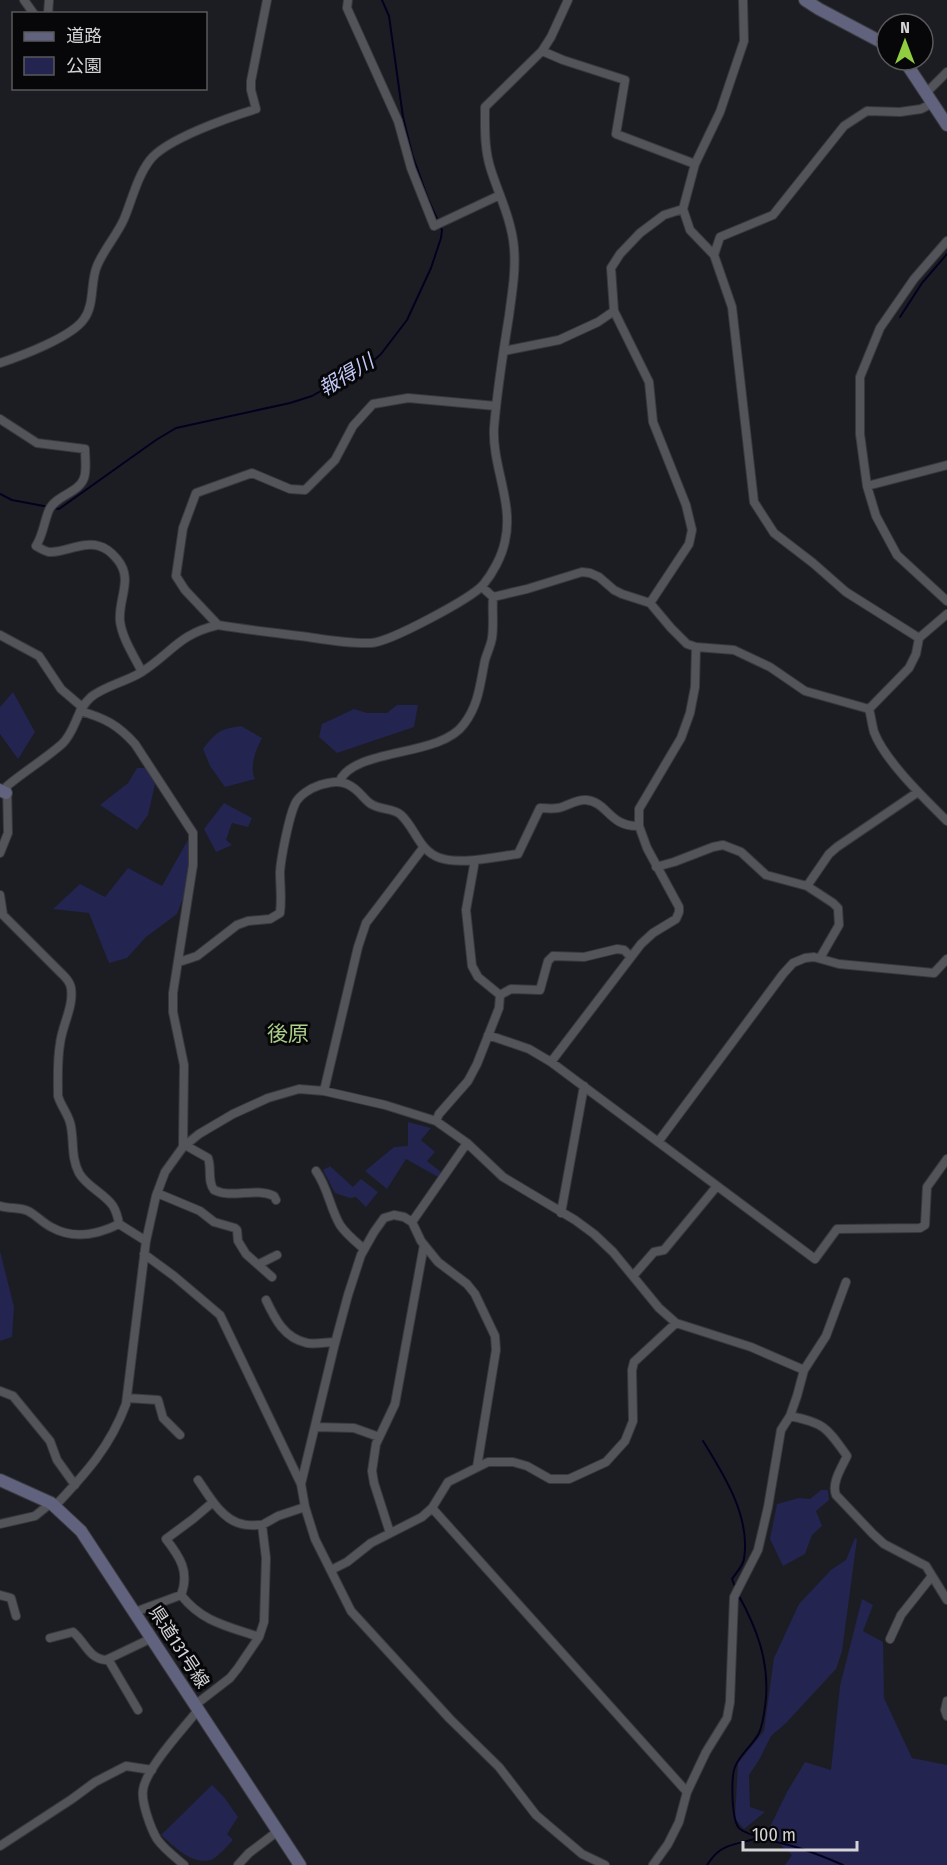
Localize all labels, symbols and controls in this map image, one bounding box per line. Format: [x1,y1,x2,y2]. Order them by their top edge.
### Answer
legend [12,12,207,90]
north arrow [875,12,935,72]
text: N [900,18,910,37]
text: 道路 [66,25,102,47]
text: 公園 [66,55,102,77]
water label: 報得川 [314,348,380,401]
district label: 後原 [267,1021,309,1047]
street label: 県道131号線 [144,1602,214,1692]
scale bar [743,1814,857,1852]
text: 100 m [752,1824,796,1846]

